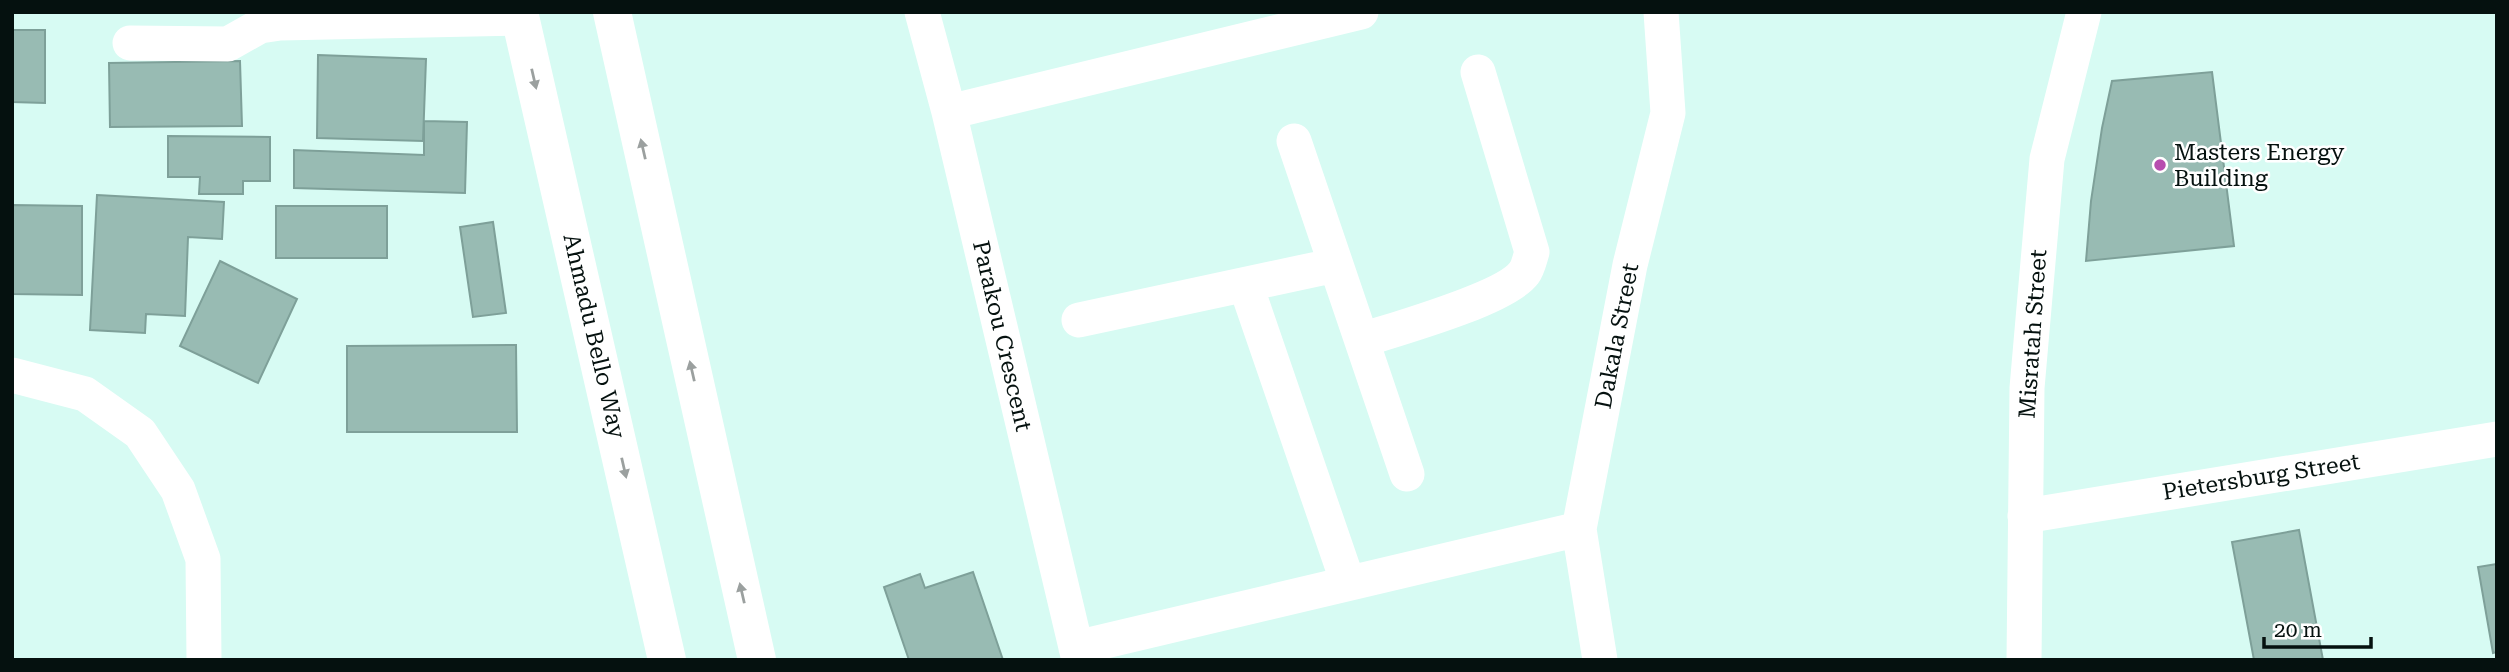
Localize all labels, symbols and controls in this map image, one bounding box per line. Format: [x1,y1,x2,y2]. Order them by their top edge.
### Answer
one-way arrow [529,68,540,90]
one-way arrow [637,138,648,160]
place label: Masters Energy Building [2174,139,2345,192]
marker: Masters Energy Building [2152,157,2168,173]
street label: Ahmadu Bello Way [557,231,631,441]
street label: Parakou Crescent [967,238,1037,434]
street label: Misratah Street [2014,248,2052,419]
street label: Dakala Street [1590,260,1644,411]
one-way arrow [687,360,698,382]
street label: Pietersburg Street [2160,448,2362,506]
one-way arrow [619,457,630,479]
one-way arrow [737,582,748,604]
scale bar [2264,606,2371,650]
text: 20 m [2274,618,2322,642]

